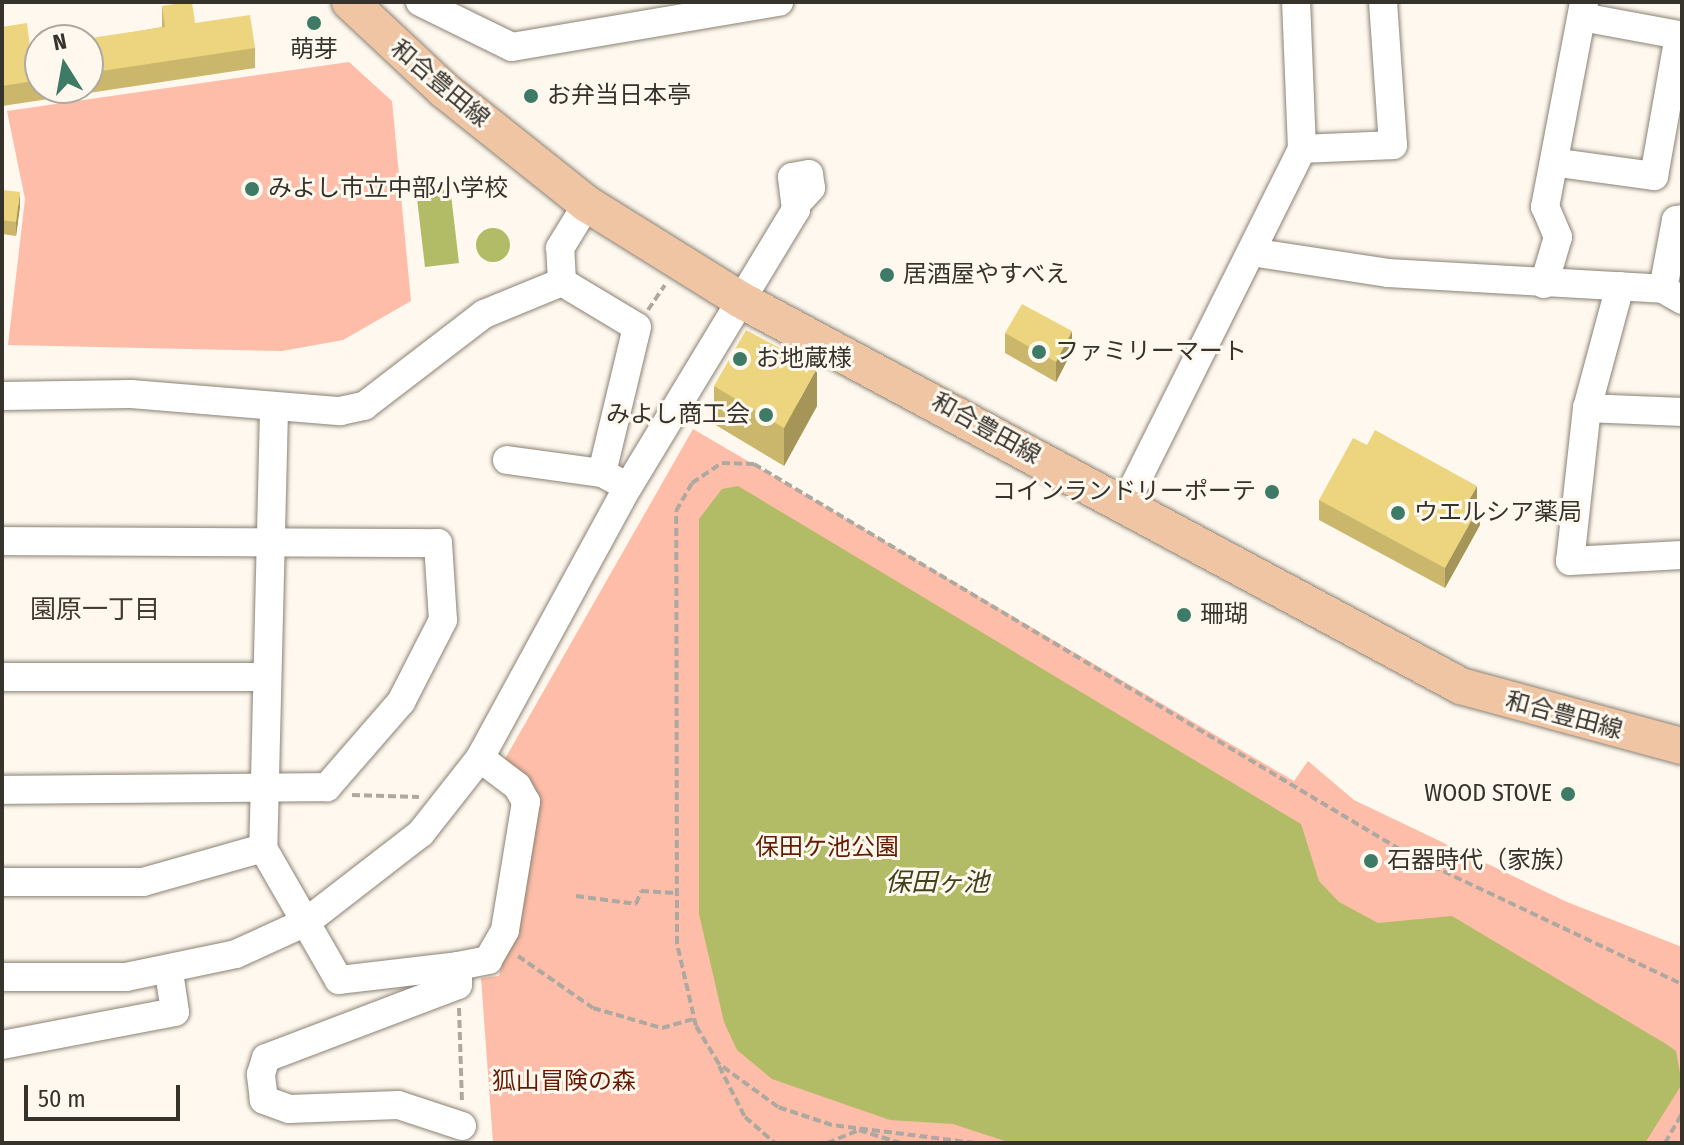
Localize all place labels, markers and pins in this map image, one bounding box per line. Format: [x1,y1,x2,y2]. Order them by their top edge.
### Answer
marker: 萌芽 [305,14,323,32]
place label: 萌芽 [290,36,338,64]
place label: お弁当日本亭 [547,82,691,110]
marker: お弁当日本亭 [522,87,540,105]
place label: みよし市立中部小学校 [268,175,508,203]
marker: みよし市立中部小学校 [243,180,261,198]
place label: 居酒屋やすべえ [903,261,1071,289]
marker: 居酒屋やすべえ [878,266,896,284]
place label: ファミリーマート [1055,338,1247,366]
marker: ファミリーマート [1030,343,1048,361]
place label: お地蔵様 [756,345,852,373]
marker: お地蔵様 [731,350,749,368]
place label: みよし商工会 [606,401,750,429]
marker: みよし商工会 [757,406,775,424]
place label: コインランドリーポーテ [992,478,1256,506]
marker: コインランドリーポーテ [1263,483,1281,501]
place label: ウエルシア薬局 [1414,499,1582,527]
marker: ウエルシア薬局 [1389,504,1407,522]
place label: 珊瑚 [1200,601,1248,629]
marker: 珊瑚 [1175,606,1193,624]
place label: WOOD STOVE [1424,780,1552,808]
marker: WOOD STOVE [1559,785,1577,803]
place label: 石器時代（家族） [1387,847,1579,875]
marker: 石器時代（家族） [1362,852,1380,870]

